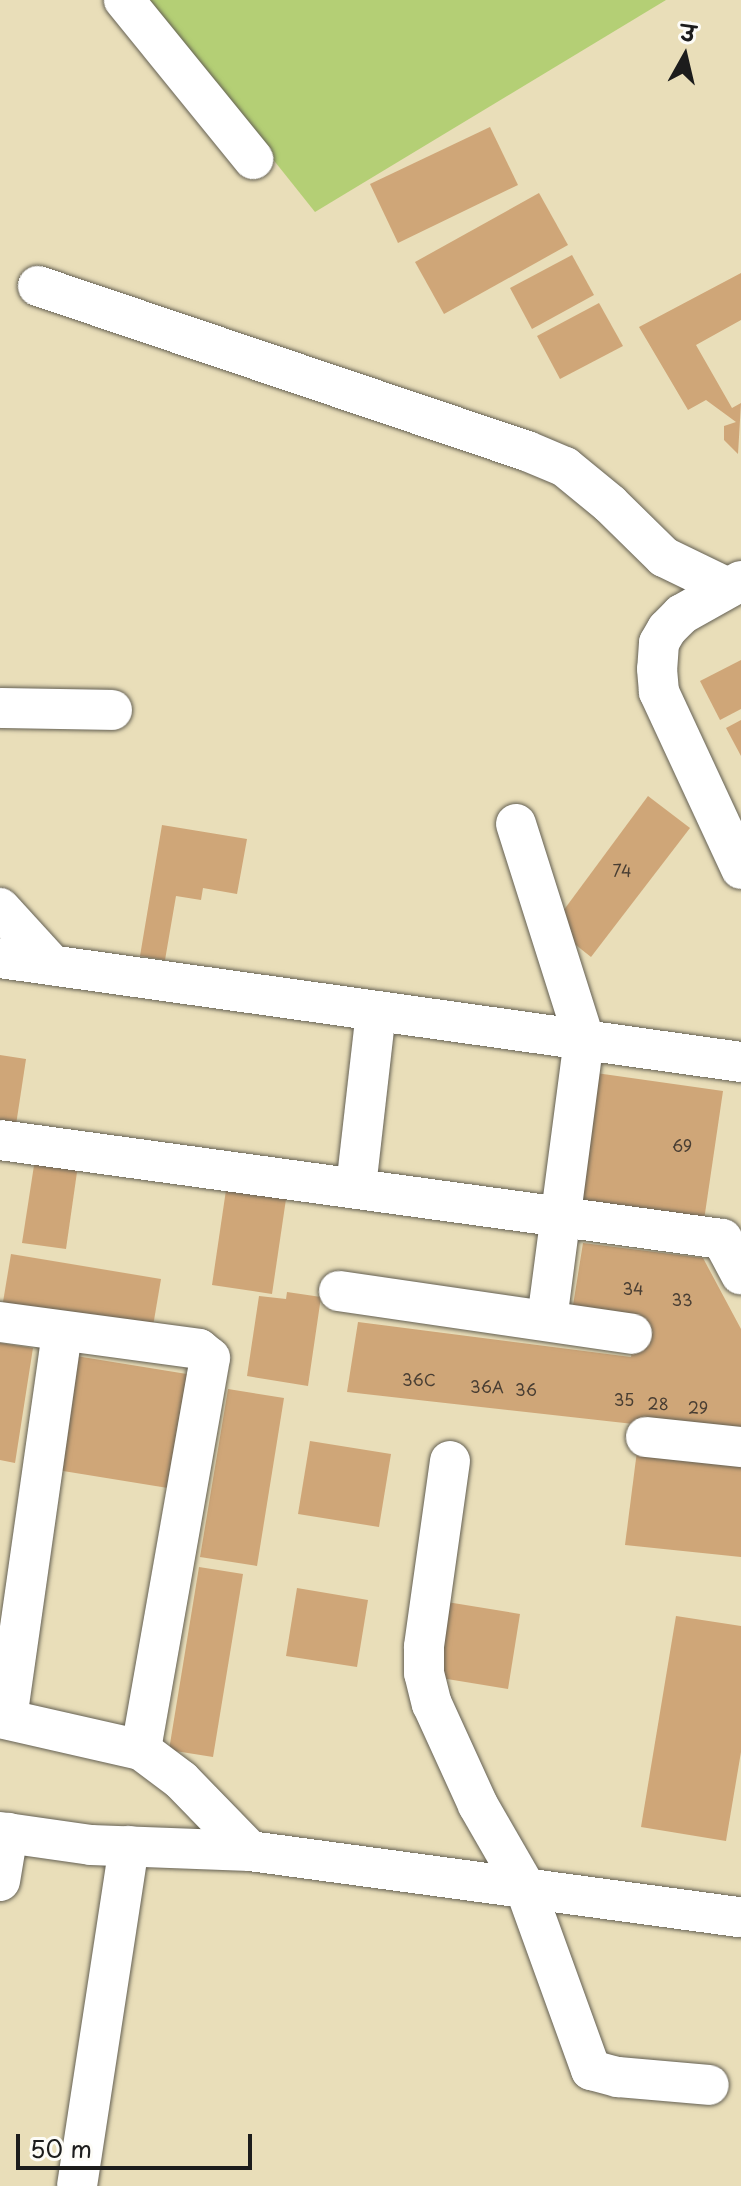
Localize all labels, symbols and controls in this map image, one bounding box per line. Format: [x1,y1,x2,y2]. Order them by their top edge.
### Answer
text: उ [679,14,698,49]
north arrow [645,16,725,96]
house number: 74 [613,860,631,880]
house number: 69 [672,1135,692,1155]
house number: 34 [622,1278,644,1298]
house number: 33 [671,1289,693,1309]
house number: 36C [402,1369,436,1389]
house number: 36A [470,1376,504,1396]
house number: 36 [515,1379,537,1399]
house number: 35 [614,1389,634,1409]
house number: 28 [647,1393,669,1413]
house number: 29 [688,1397,708,1417]
scale bar [20,2118,256,2168]
text: 50 m [30,2130,92,2166]

